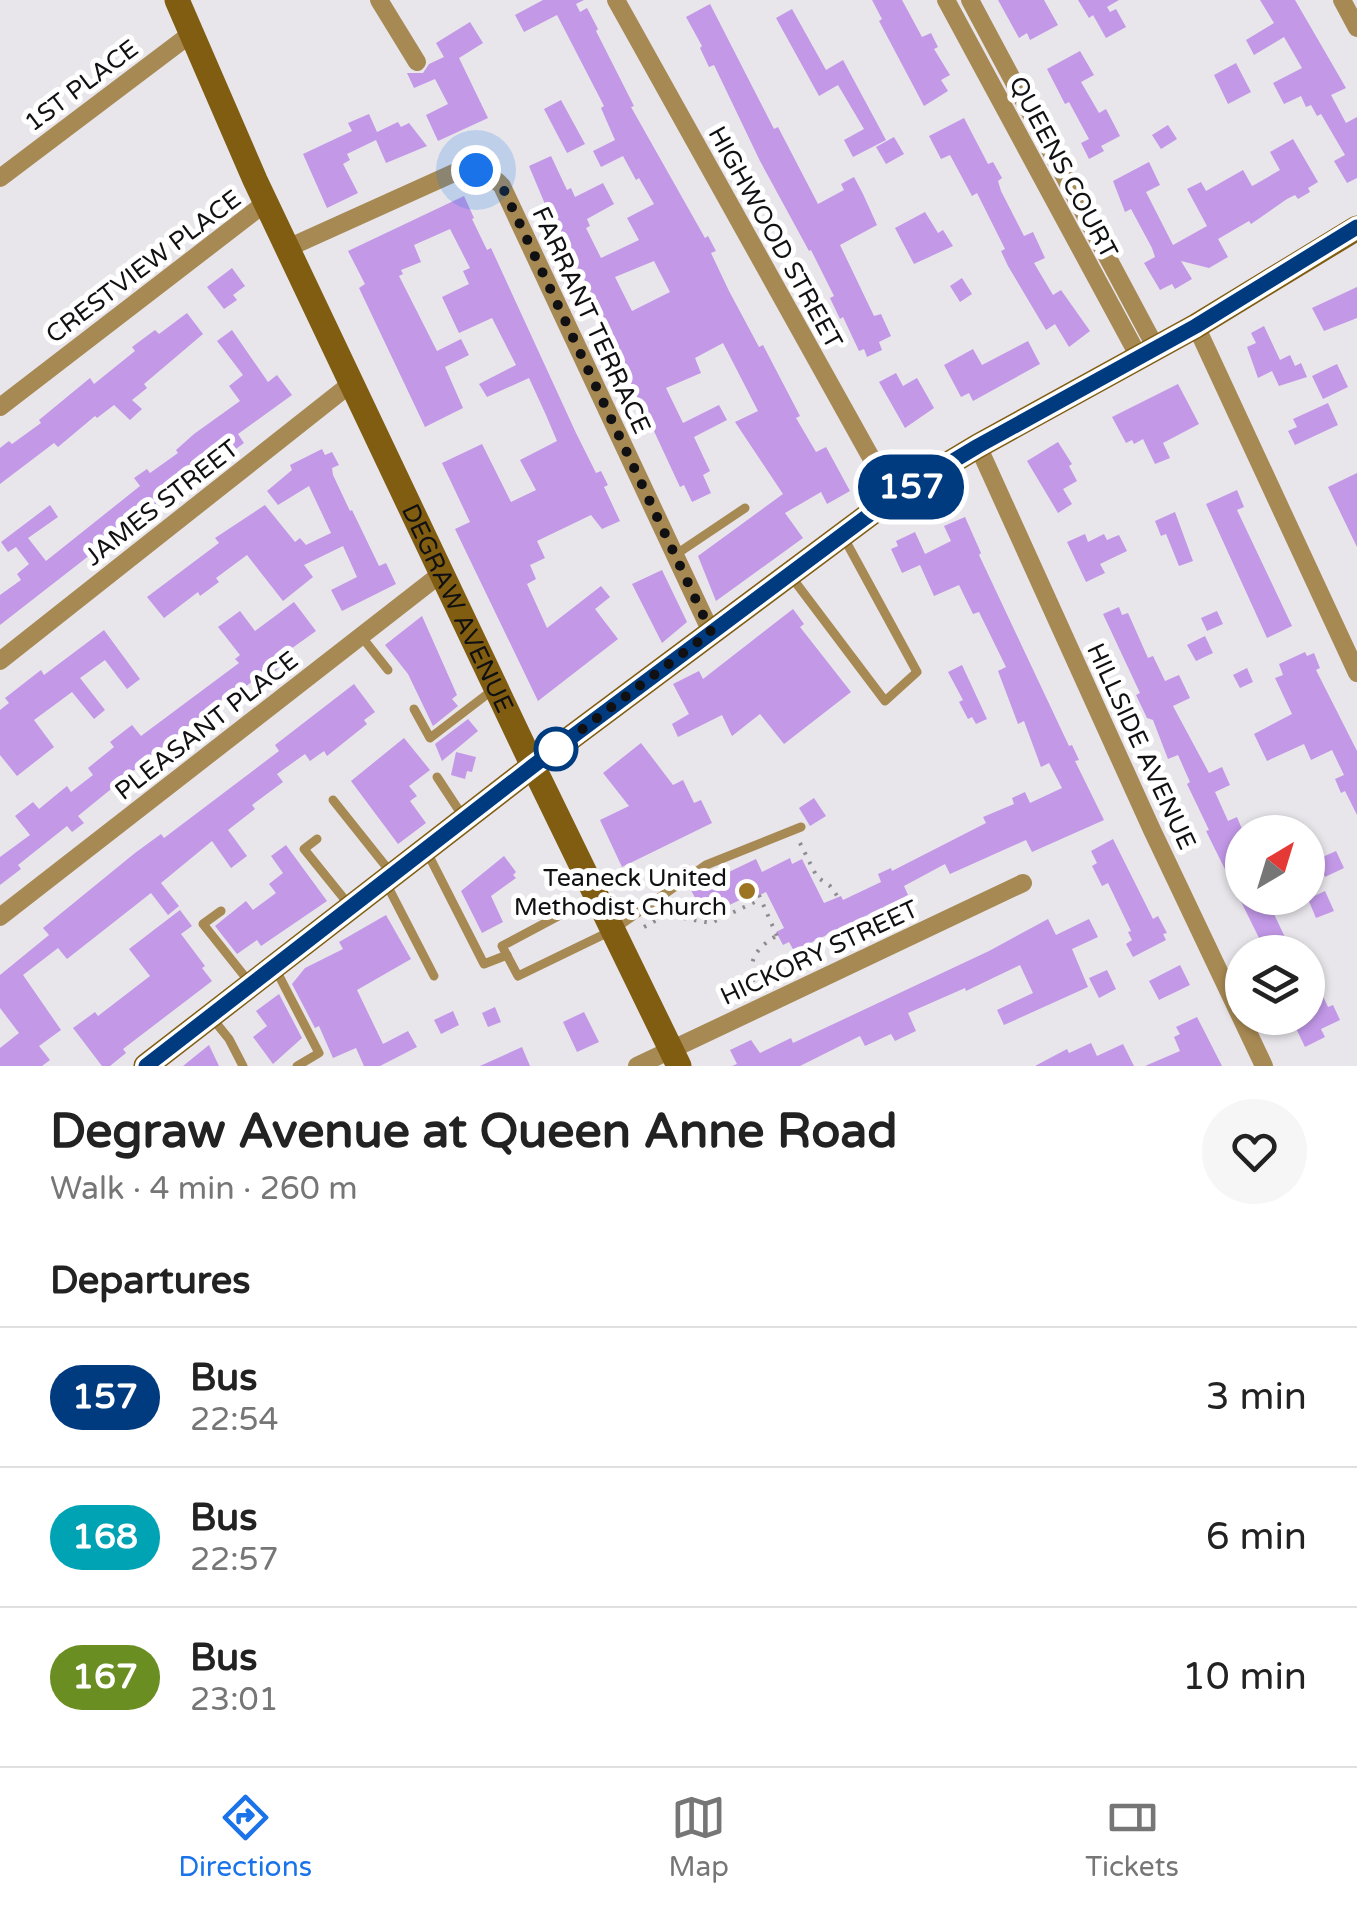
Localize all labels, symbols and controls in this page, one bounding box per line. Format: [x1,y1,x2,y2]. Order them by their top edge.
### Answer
street label: 1ST PLACE [19,33,144,138]
street label: QUEENS COURT [1002,71,1124,264]
street label: HIGHWOOD STREET [702,121,849,354]
your location [451,145,501,195]
street label: CRESTVIEW PLACE [40,184,247,350]
street label: FARRANT TERRACE [525,202,657,439]
street label: JAMES STREET [79,433,245,572]
line badge: 157 [854,454,968,520]
text: 157 [878,466,944,508]
street label: DEGRAW AVENUE [395,499,520,718]
street label: HILLSIDE AVENUE [1080,638,1202,854]
street label: PLEASANT PLACE [109,645,304,807]
unlabelled marker [535,728,577,770]
north arrow [1225,815,1325,915]
map controls [1225,815,1325,1035]
place label: Teaneck United Methodist Church [514,863,727,922]
marker: Teaneck United Methodist Church [736,880,758,902]
street label: HICKORY STREET [716,894,923,1012]
button: layers [1225,935,1325,1035]
button: heart [1202,1099,1307,1204]
text: Degraw Avenue at Queen Anne Road [50,1103,898,1161]
text: Walk · 4 min · 260 m [50,1170,358,1208]
text: Departures [50,1258,251,1304]
text: Bus [190,1355,257,1401]
text: 3 min [1206,1374,1307,1420]
text: 157 [72,1376,138,1418]
text: 22:54 [190,1401,279,1439]
text: Bus [190,1495,257,1541]
text: 6 min [1206,1514,1307,1560]
text: 168 [72,1516,138,1558]
text: 22:57 [190,1541,279,1579]
text: Bus [190,1635,257,1681]
text: 10 min [1182,1654,1307,1700]
text: 167 [72,1656,138,1698]
text: 23:01 [190,1681,279,1719]
tab: Directions [178,1790,312,1884]
tab: Map [668,1790,729,1884]
tab: Tickets [1085,1790,1179,1884]

